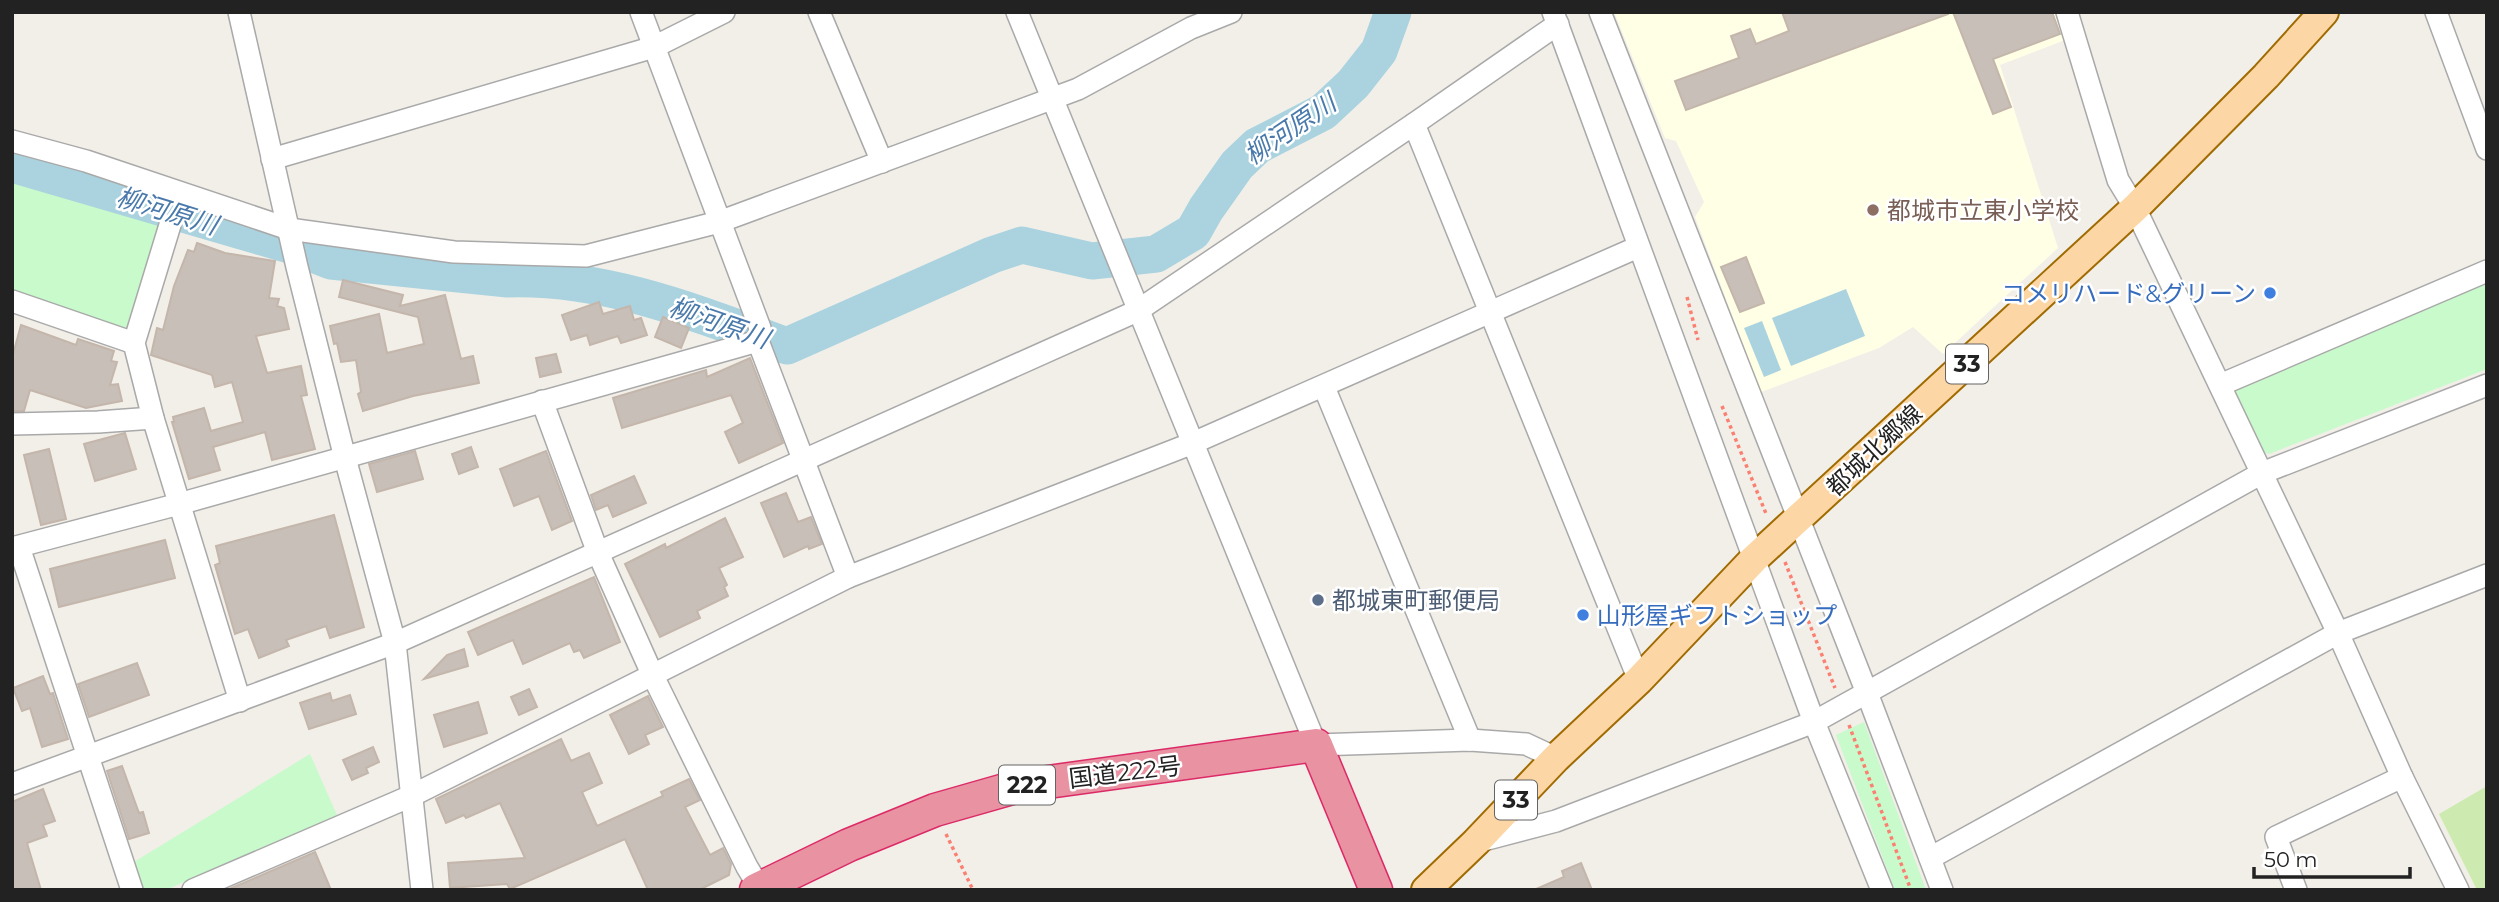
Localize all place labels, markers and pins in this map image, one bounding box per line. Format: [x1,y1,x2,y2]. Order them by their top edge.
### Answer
place label: 都城市立東小学校 [1887,196,2079,225]
marker: 都城市立東小学校 [1865,202,1881,218]
place label: コメリハード&グリーン [2001,279,2256,308]
marker: コメリハード&グリーン [2262,285,2278,301]
place label: 都城東町郵便局 [1332,586,1500,615]
marker: 都城東町郵便局 [1310,592,1326,608]
place label: 山形屋ギフトショップ [1597,601,1837,630]
marker: 山形屋ギフトショップ [1575,607,1591,623]

